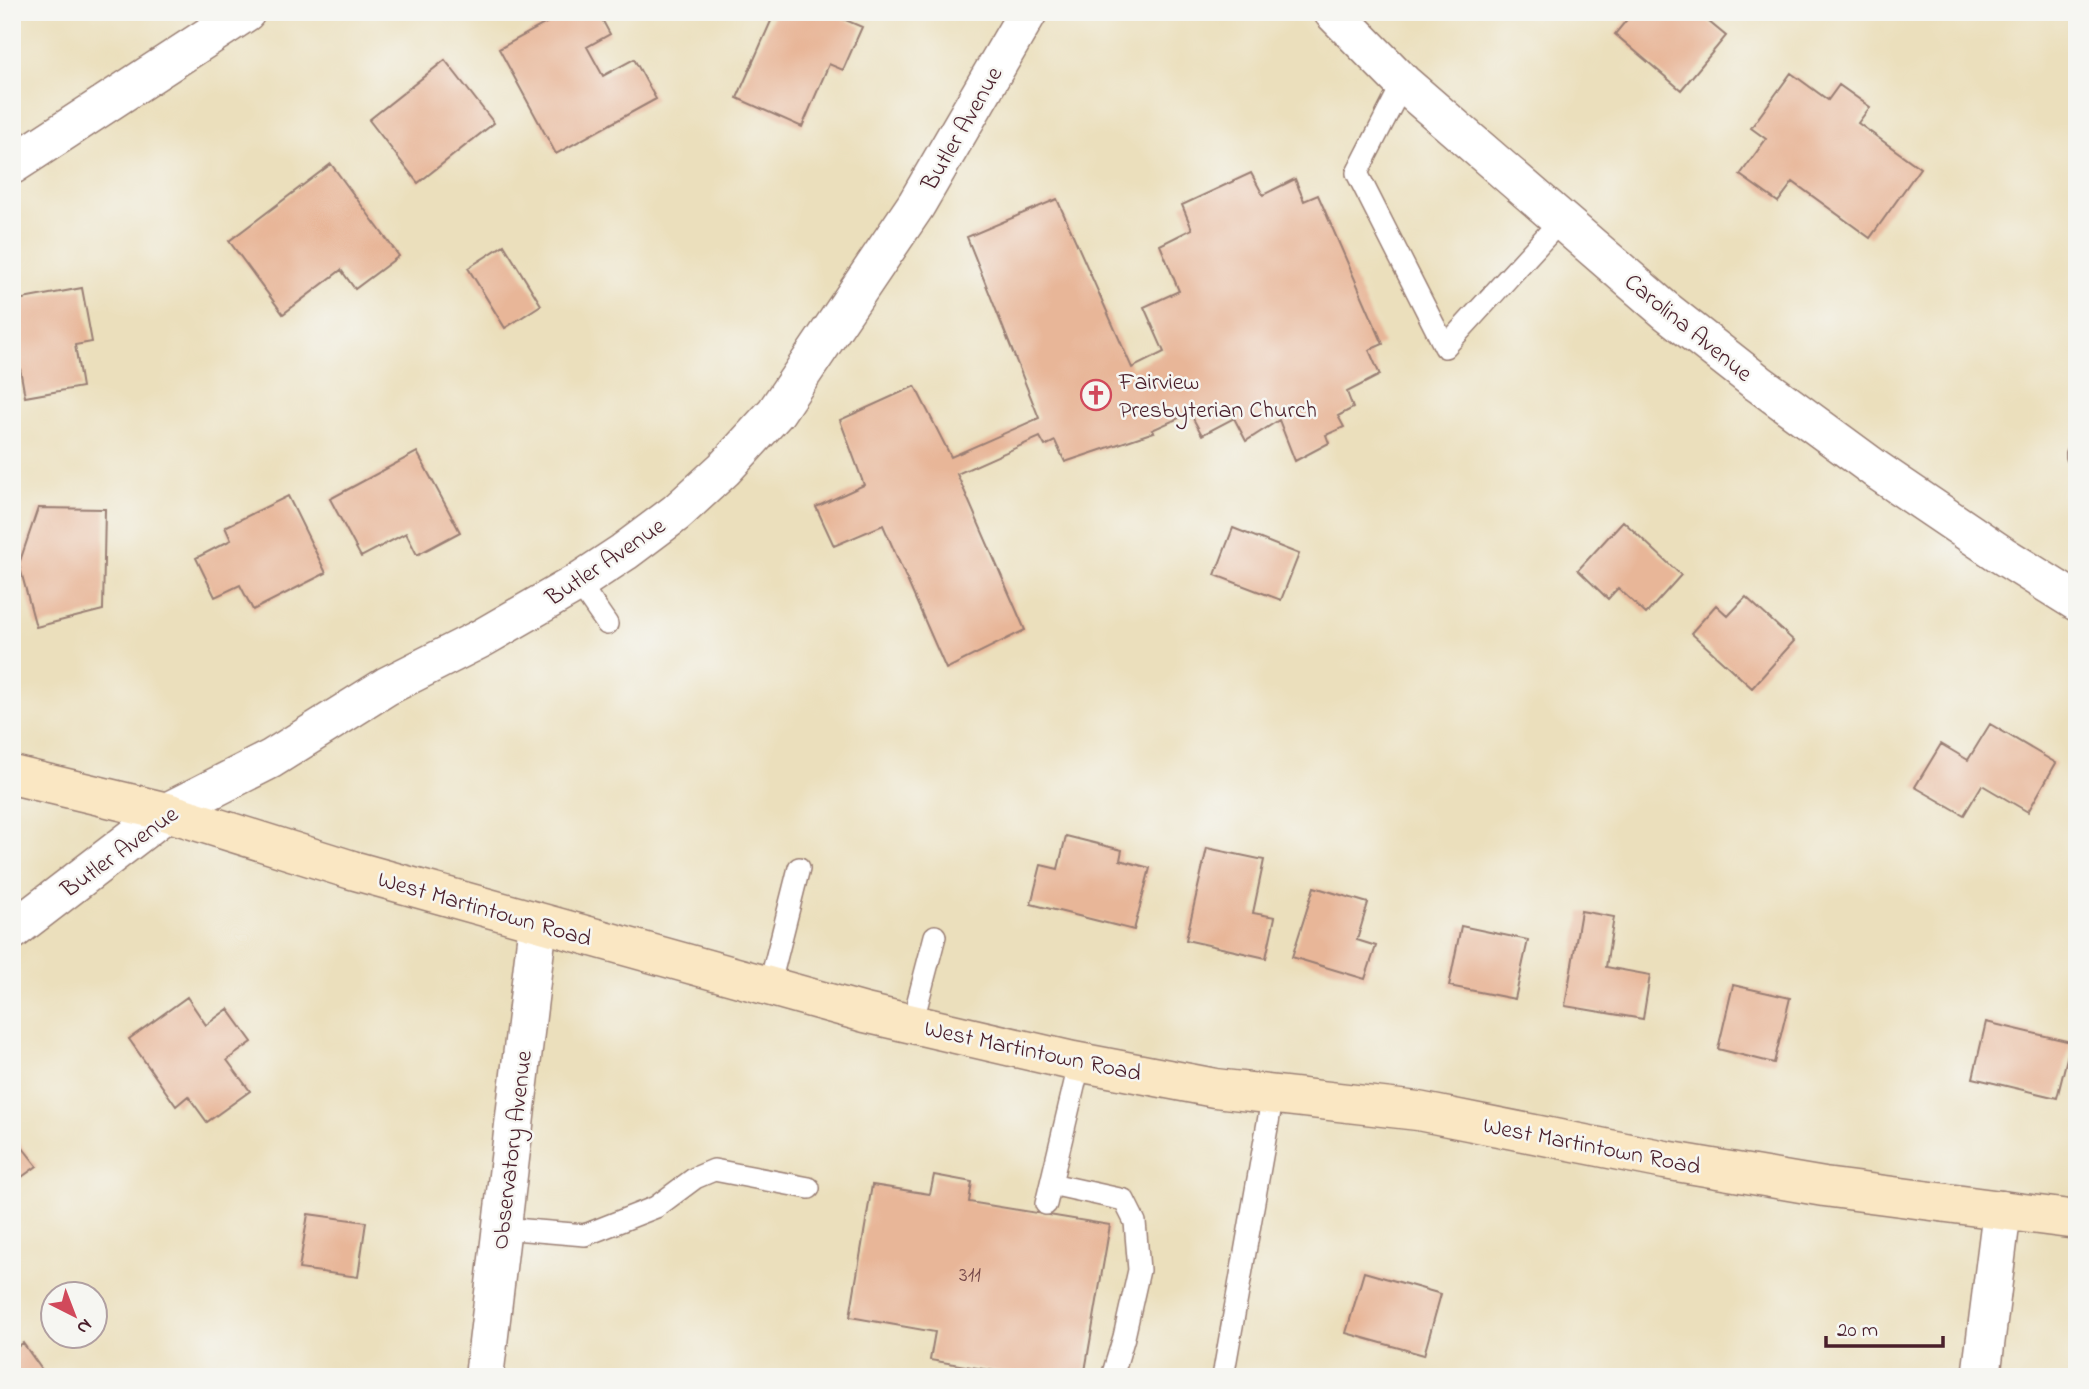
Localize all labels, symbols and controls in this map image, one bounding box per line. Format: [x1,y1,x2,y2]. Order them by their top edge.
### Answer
street label: Butler Avenue [913,61,1013,199]
street label: Carolina Avenue [1616,266,1759,392]
place label: Fairview Presbyterian Church [1118,366,1317,430]
church icon: Fairview Presbyterian Church [1079,378,1113,412]
street label: Butler Avenue [539,510,674,617]
street label: Butler Avenue [54,798,187,908]
street label: West Martintown Road [373,863,596,958]
street label: West Martintown Road [921,1012,1145,1093]
street label: Observatory Avenue [484,1049,544,1252]
street label: West Martintown Road [1480,1109,1704,1186]
house number: 311 [959,1261,981,1291]
north arrow [38,1280,108,1350]
scale bar [1826,1305,1944,1349]
text: N [70,1311,98,1340]
text: 20 m [1837,1316,1878,1346]

